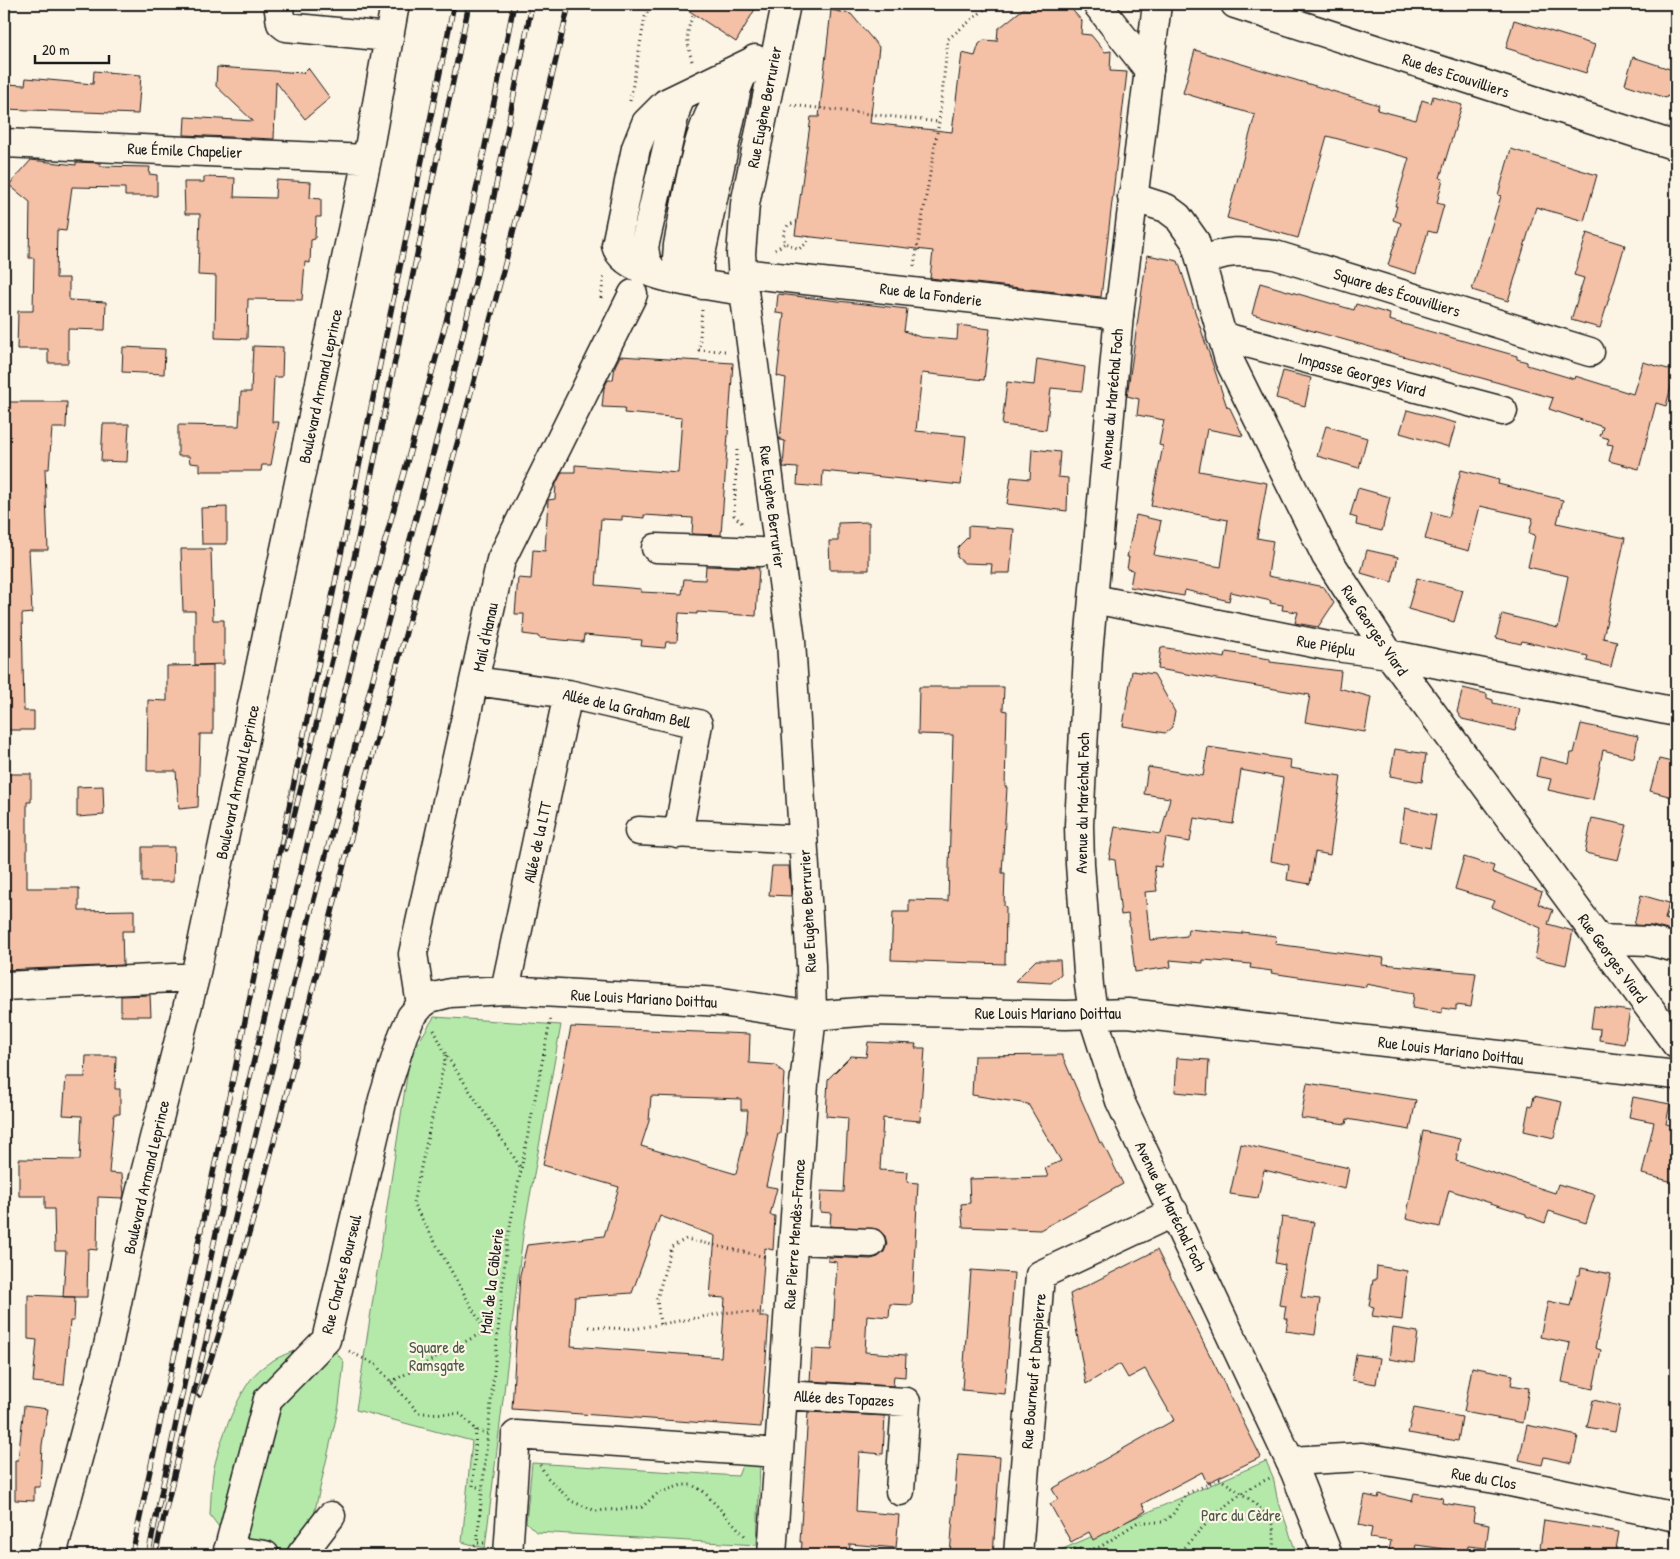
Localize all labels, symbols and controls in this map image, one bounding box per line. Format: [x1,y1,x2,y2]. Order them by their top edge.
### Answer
scale bar [35,32,109,64]
text: 20 m [42,39,69,60]
street label: Rue Eugène Berrurier [741,44,787,170]
street label: Rue des Ecouvilliers [1400,47,1512,103]
street label: Rue Émile Chapelier [127,137,243,163]
street label: Square des Écouvilliers [1331,262,1463,322]
street label: Rue de la Fonderie [879,277,984,311]
street label: Boulevard Armand Leprince [293,306,347,465]
street label: Avenue du Maréchal Foch [1094,327,1128,470]
street label: Impasse Georges Viard [1296,346,1428,402]
street label: Rue Eugène Berrurier [755,444,791,570]
street label: Rue Georges Viard [1337,580,1413,680]
street label: Mail d'Hanau [467,600,503,673]
street label: Rue Piéplu [1295,629,1357,661]
street label: Allée de la Graham Bell [561,683,693,733]
street label: Boulevard Armand Leprince [210,702,264,861]
street label: Avenue du Maréchal Foch [1070,732,1094,874]
street label: Allée de la LTT [518,799,556,885]
street label: Rue Eugène Berrurier [793,849,821,973]
street label: Rue Georges Viard [1573,909,1653,1007]
street label: Rue Louis Mariano Doittau [570,983,718,1013]
street label: Rue Louis Mariano Doittau [975,1002,1122,1024]
street label: Rue Louis Mariano Doittau [1377,1030,1526,1070]
street label: Boulevard Armand Leprince [118,1097,175,1256]
street label: Avenue du Maréchal Foch [1130,1138,1212,1275]
street label: Rue Pierre Mendès-France [778,1158,810,1310]
street label: Rue Charles Bourseul [316,1211,367,1336]
street label: Mail de la Câblerie [474,1226,508,1335]
street label: Rue Bourneuf et Dampierre [1015,1292,1051,1450]
park label: Square de Ramsgate [409,1336,466,1376]
street label: Allée des Topazes [793,1384,895,1412]
street label: Rue du Clos [1450,1461,1518,1495]
park label: Parc du Cèdre [1201,1504,1282,1526]

